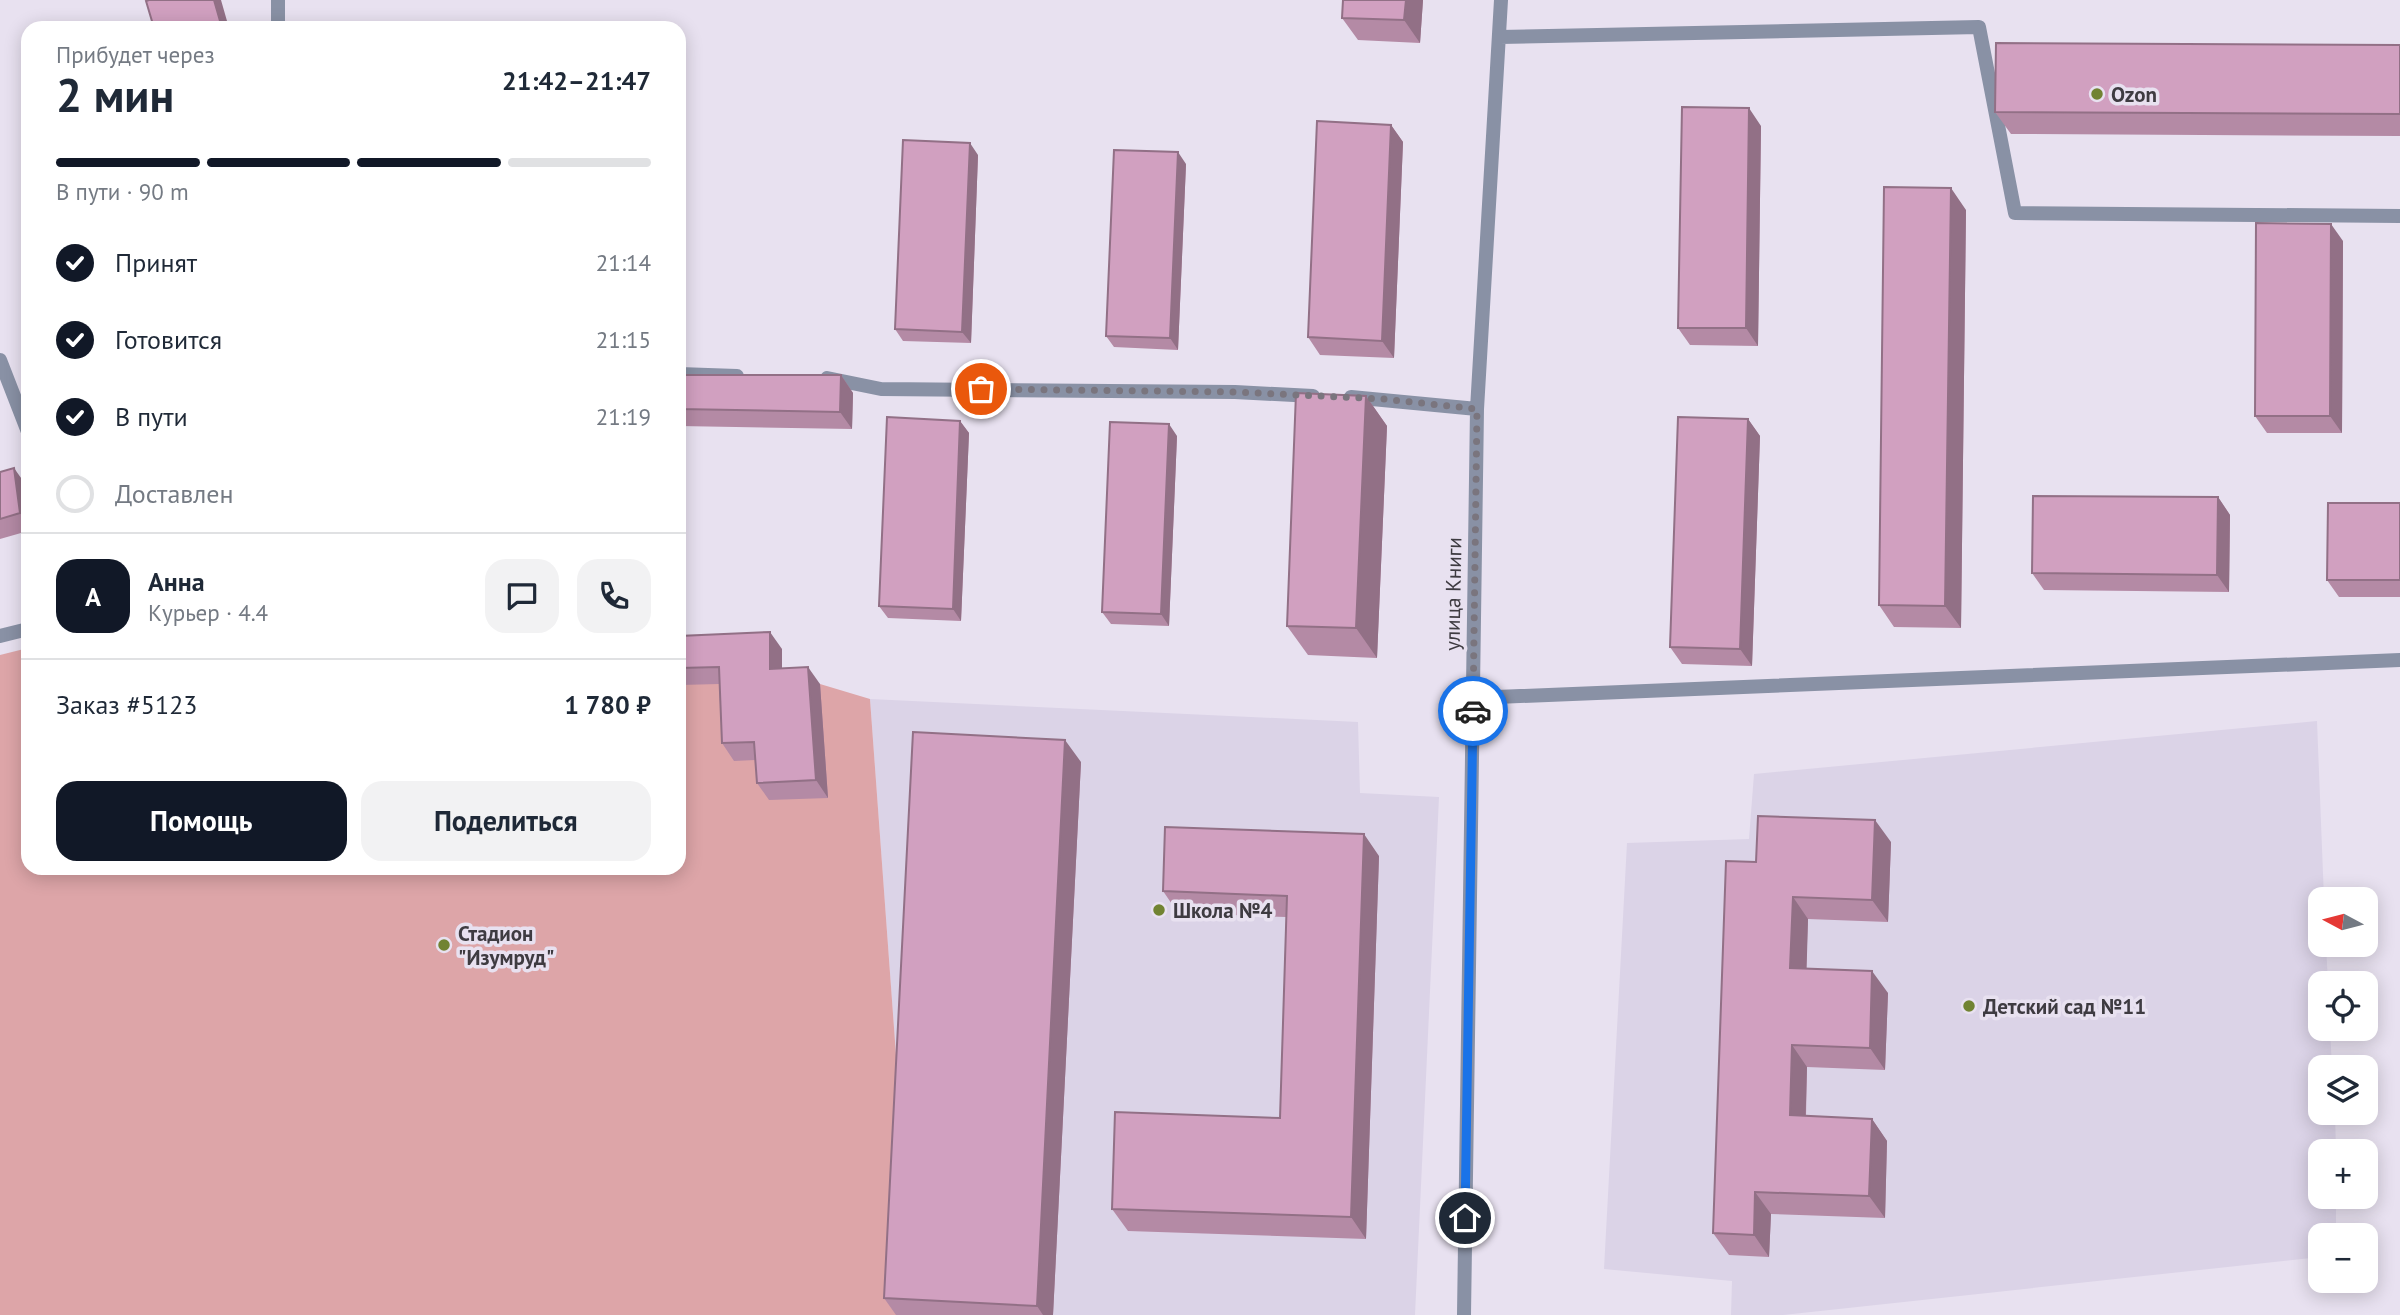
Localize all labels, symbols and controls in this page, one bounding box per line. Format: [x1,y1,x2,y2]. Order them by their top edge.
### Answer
text: Прибудет через [56,40,215,69]
text: 21:42–21:47 [502,64,651,97]
text: 2 мин [56,65,174,125]
place label: Ozon [2111,81,2157,108]
marker: Ozon [2089,86,2105,102]
text: В пути · 90 m [56,177,189,206]
icon: check [56,244,94,282]
text: Принят [115,246,197,279]
text: 21:14 [596,248,651,277]
icon: check [56,321,94,359]
text: Готовится [115,323,222,356]
text: 21:15 [596,325,651,354]
pin [951,359,1011,419]
icon: bag [962,370,1000,408]
icon: check [56,398,94,436]
text: В пути [115,400,188,433]
text: 21:19 [596,402,651,431]
text: Доставлен [115,477,234,510]
street label: улица Книги [1439,537,1467,651]
button: chat [485,559,559,633]
button: phone [577,559,651,633]
text: Анна [148,565,205,598]
text: А [85,580,101,613]
text: Курьер · 4.4 [148,598,268,627]
courier [1438,676,1508,746]
text: Заказ #5123 [56,688,198,721]
text: 1 780 ₽ [564,688,651,721]
icon: car [1454,692,1492,730]
button: Помощь [56,781,347,861]
button: Поделиться [361,781,651,861]
north arrow [2308,887,2378,957]
map controls [2308,887,2378,1293]
place label: Школа №4 [1173,897,1272,924]
marker: Школа №4 [1151,902,1167,918]
place label: Стадион "Изумруд" [458,920,555,971]
marker: Стадион "Изумруд" [436,937,452,953]
button: locate [2308,971,2378,1041]
place label: Детский сад №11 [1983,993,2146,1020]
marker: Детский сад №11 [1961,998,1977,1014]
button: layers [2308,1055,2378,1125]
button: + [2308,1139,2378,1209]
pin [1435,1188,1495,1248]
icon: home [1446,1199,1484,1237]
button: − [2308,1223,2378,1293]

